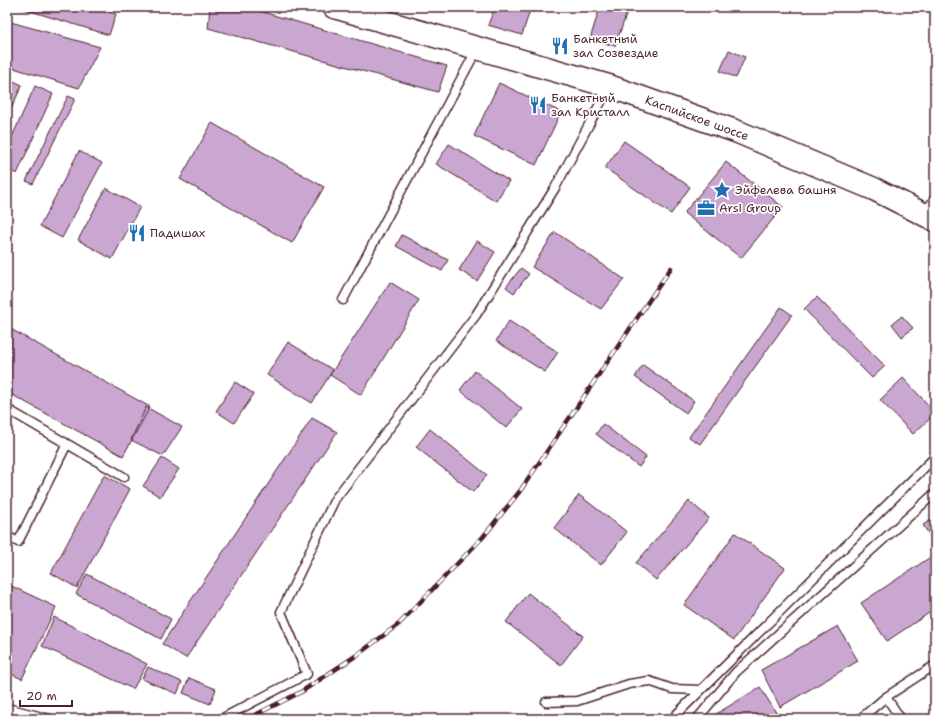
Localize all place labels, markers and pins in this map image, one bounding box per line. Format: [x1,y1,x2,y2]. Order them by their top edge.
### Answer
place label: Банкетный зал Созвездие [573,31,659,61]
restaurant icon: Банкетный зал Созвездие [550,36,570,56]
place label: Банкетный зал Кристалл [551,90,630,120]
restaurant icon: Банкетный зал Кристалл [528,95,548,115]
place icon: Эйфелева башня [712,180,732,200]
place label: Эйфелева башня [735,182,837,198]
office icon: Arsi Group [696,198,716,218]
place label: Arsi Group [719,200,781,216]
restaurant icon: Падишах [127,223,147,243]
place label: Падишах [150,225,205,241]

